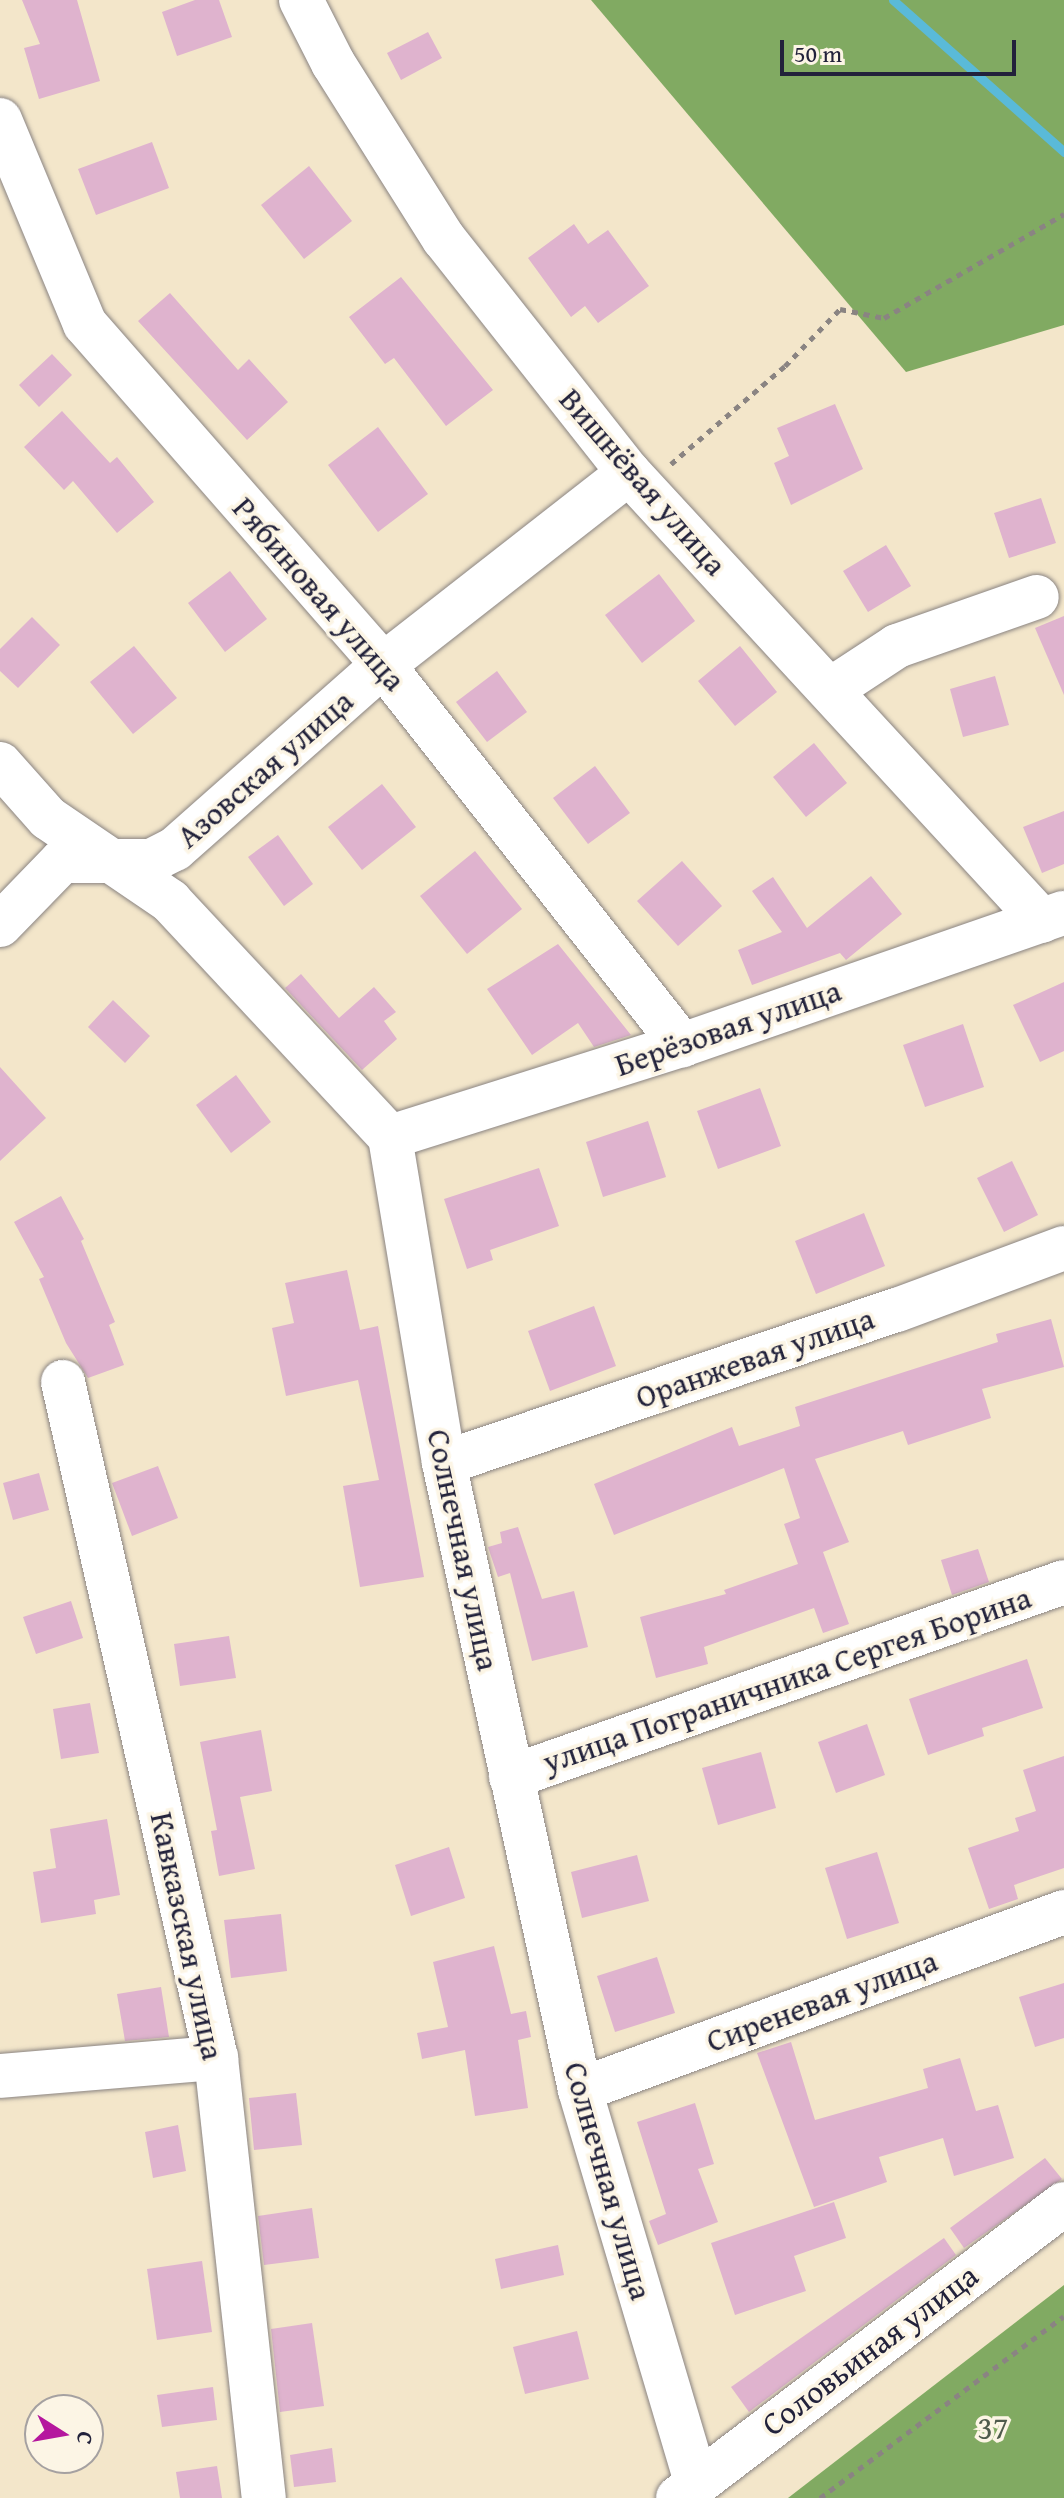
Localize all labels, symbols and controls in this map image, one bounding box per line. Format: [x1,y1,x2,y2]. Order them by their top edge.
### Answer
scale bar [784,24,1020,74]
text: 50 m [794,36,842,71]
street label: Вишнёвая улица [551,381,735,583]
street label: Рябиновая улица [224,489,414,699]
street label: Азовская улица [169,682,361,856]
street label: Берёзовая улица [610,971,846,1085]
street label: Оранжевая улица [631,1299,879,1417]
street label: Солнечная улица [419,1426,507,1674]
street label: улица Пограничника Сергея Борина [538,1578,1036,1782]
street label: Кавказская улица [142,1809,232,2063]
street label: Сиреневая улица [701,1941,943,2061]
street label: Солнечная улица [556,2058,660,2304]
street label: Соловьиная улица [754,2256,986,2444]
north arrow [24,2394,104,2474]
park label: 37 [978,2409,1008,2447]
text: С [69,2429,102,2447]

